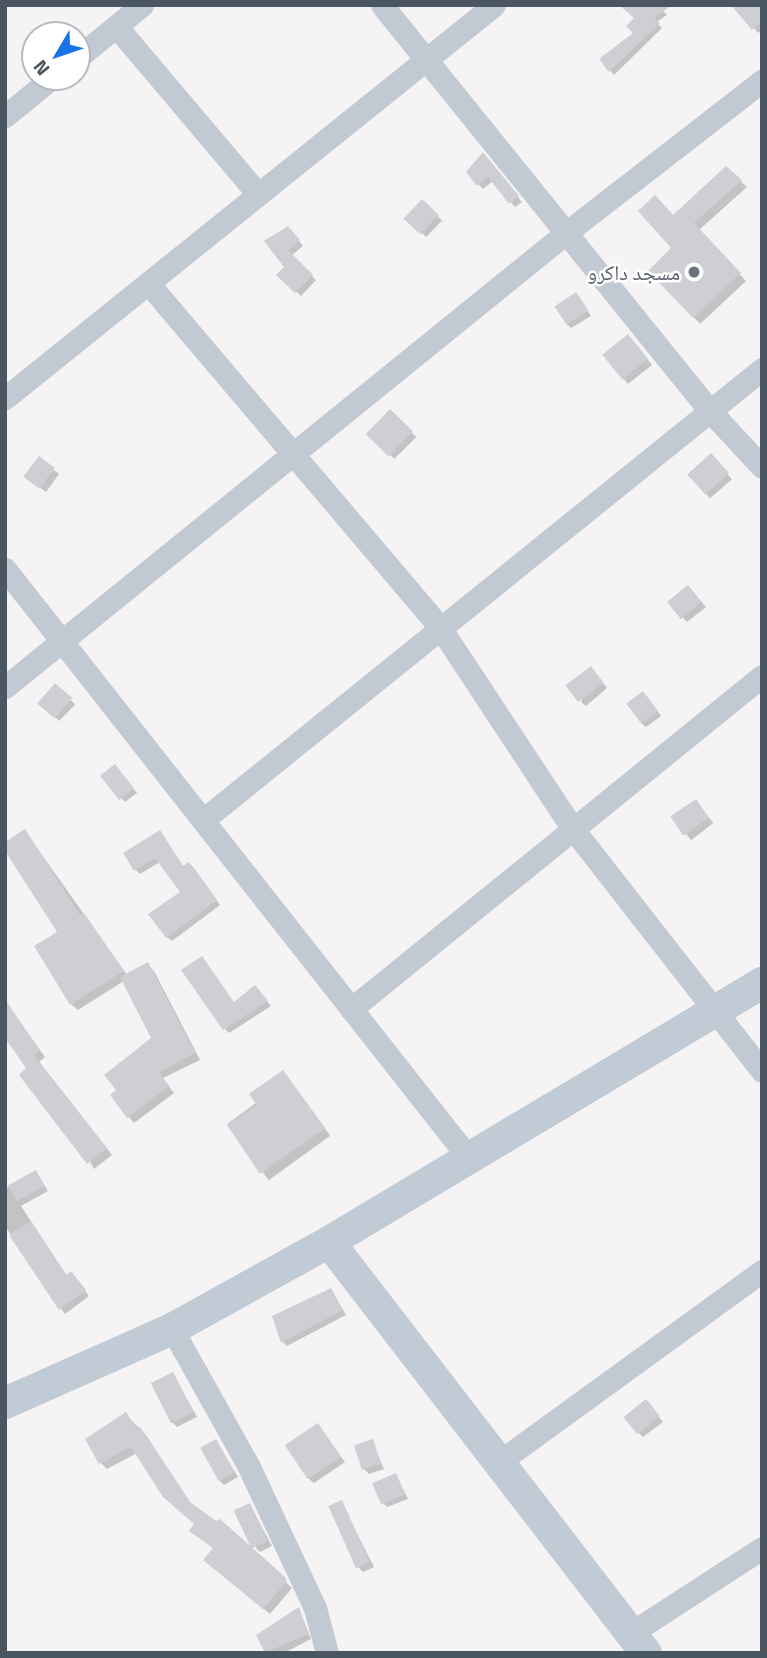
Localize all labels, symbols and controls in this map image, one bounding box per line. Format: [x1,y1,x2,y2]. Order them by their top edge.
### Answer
north arrow [21,21,91,91]
text: N [25,54,56,83]
place label: مسجد داكرو [587,259,680,285]
marker: مسجد داكرو [686,264,702,280]

